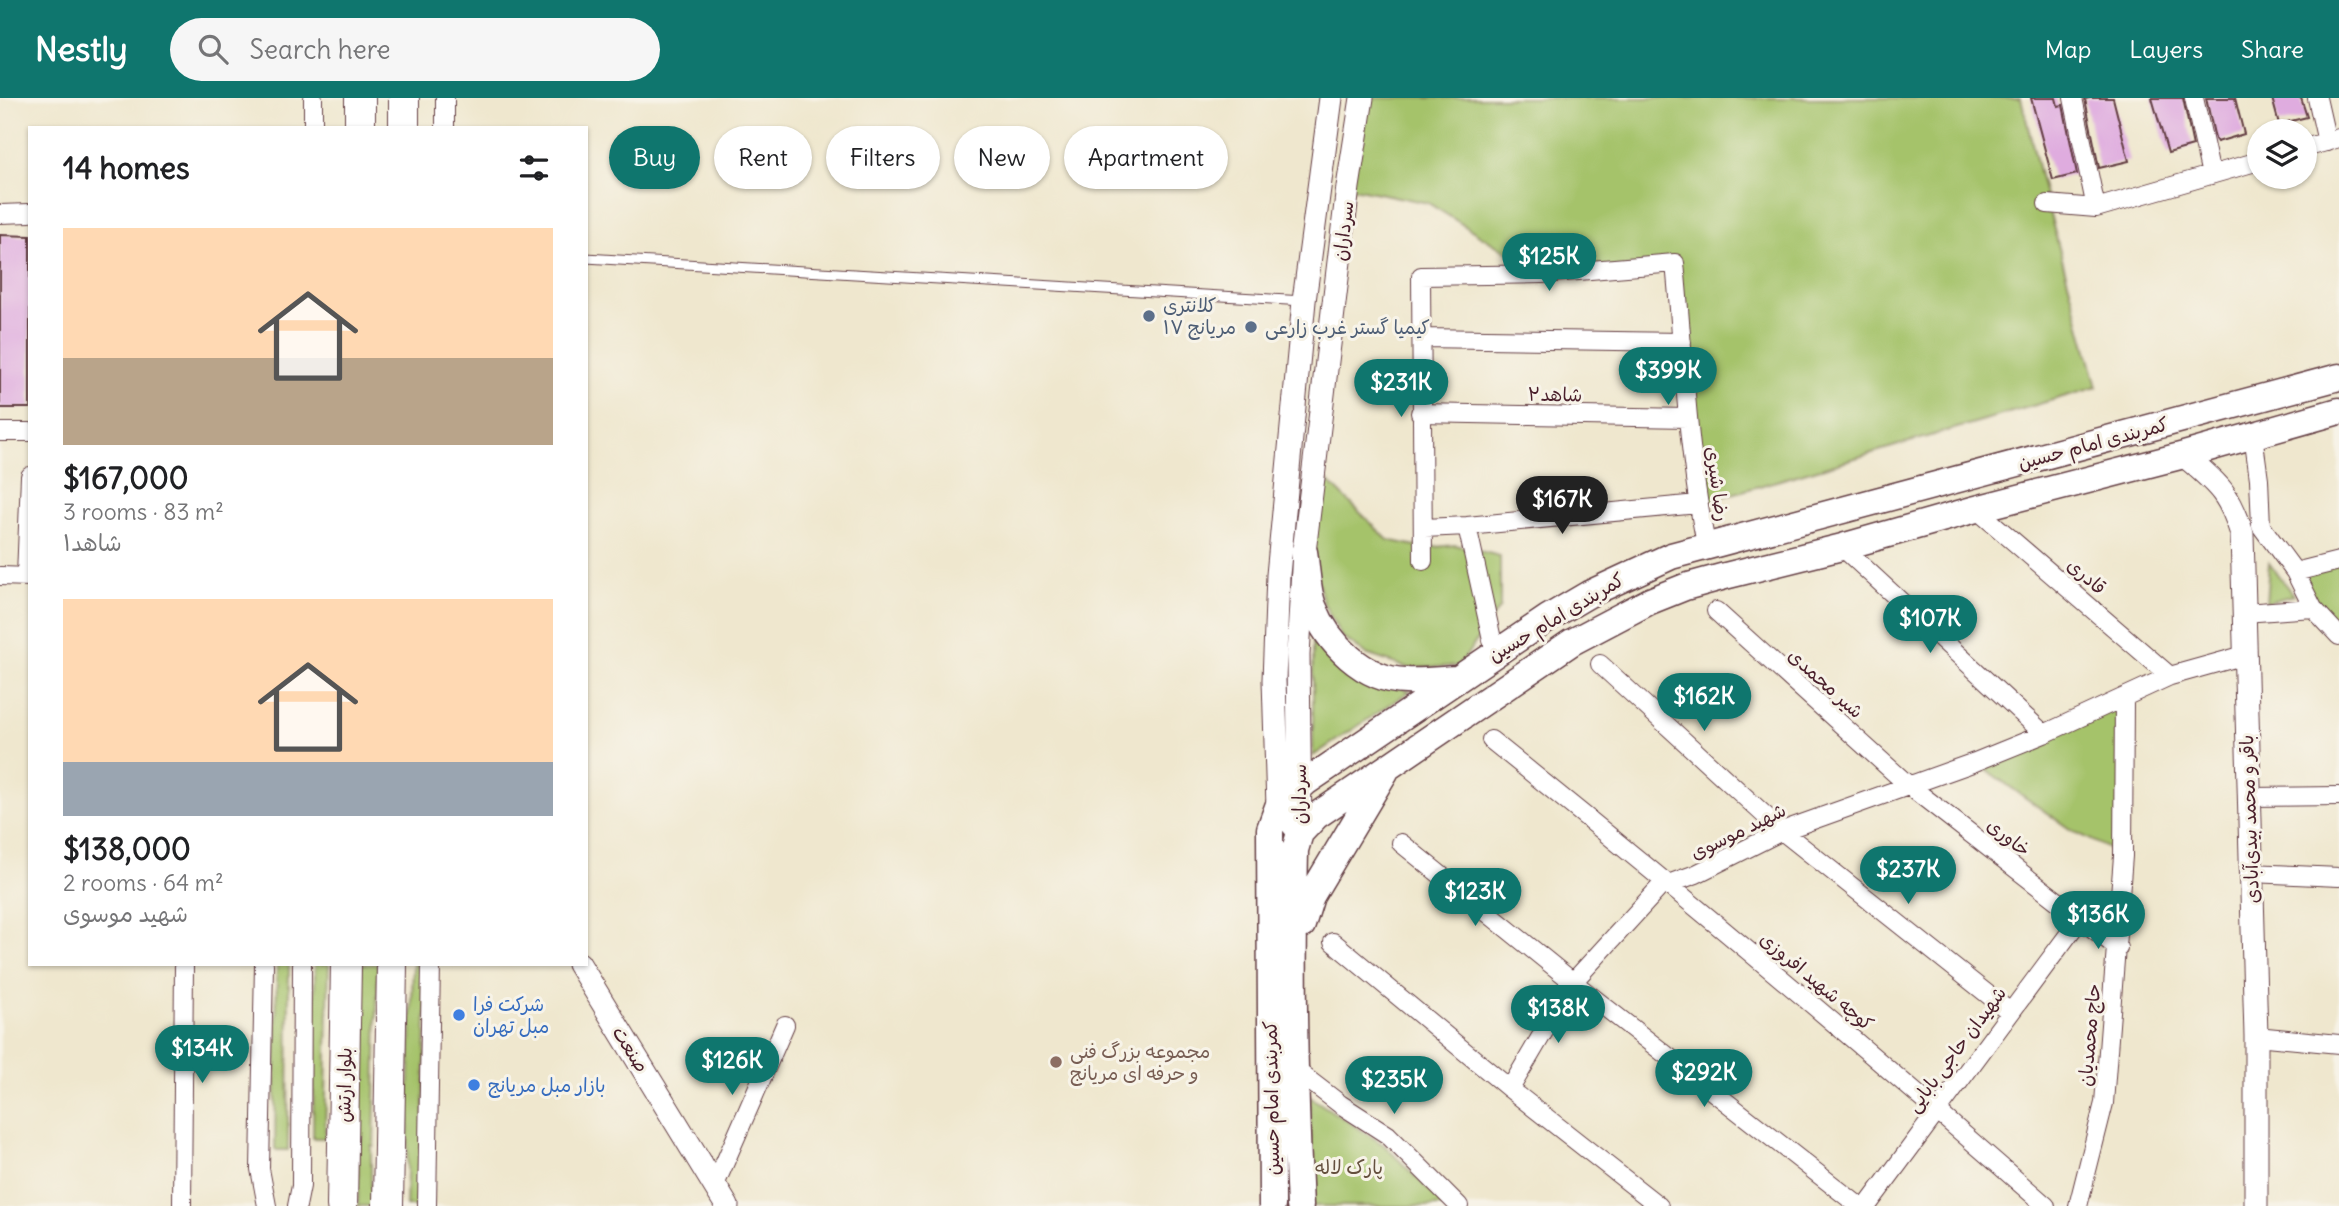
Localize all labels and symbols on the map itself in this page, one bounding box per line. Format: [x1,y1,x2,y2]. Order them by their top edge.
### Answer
street label: سرداران [1327,200,1359,262]
pin: $125K [1500,234,1598,293]
place label: کلانتری ۱۷ مریانج [1163,293,1236,340]
marker: کلانتری ۱۷ مریانج [1141,308,1157,324]
place label: کیمیا گستر غرب زارعی [1265,315,1430,340]
marker: کیمیا گستر غرب زارعی [1243,319,1259,335]
pin: $399K [1619,348,1717,407]
pin: $231K [1352,360,1450,419]
street label: شاهد۲ [1528,382,1582,406]
street label: کمربندی امام حسین [2015,411,2172,477]
street label: رضا شیری [1701,445,1735,523]
pin: $167K [1513,476,1611,536]
street label: قادری [2063,553,2111,599]
street label: کمربندی امام حسین [1484,567,1630,670]
pin: $107K [1881,596,1979,655]
street label: شیر محمدی [1783,643,1869,723]
pin: $162K [1655,674,1753,733]
street label: باقر و محمد بیدی‌آبادی [2234,734,2264,904]
street label: سرداران [1287,764,1311,824]
street label: شهید موسوی [1686,798,1790,865]
street label: خاوری [1982,813,2036,861]
pin: $237K [1859,846,1957,906]
pin: $123K [1426,868,1524,928]
pin: $136K [2049,892,2147,951]
street label: کوچه شهید افروزی [1755,926,1879,1036]
street label: شهیدان حاجی بابایی [1901,981,2012,1117]
street label: حاج محمدیان [2073,983,2106,1087]
pin: $138K [1509,986,1607,1045]
place label: شرکت فرا مبل تهران [473,992,549,1038]
marker: شرکت فرا مبل تهران [451,1007,467,1023]
street label: کمربندی امام حسین [1258,1020,1287,1175]
street label: صنعت [608,1021,654,1077]
pin: $134K [153,1026,251,1085]
pin: $126K [683,1038,781,1097]
place label: مجموعه بزرگ فنی و حرفه ای مریانج [1070,1039,1210,1086]
street label: بلوار ارتش [331,1047,357,1123]
pin: $292K [1655,1049,1753,1109]
marker: مجموعه بزرگ فنی و حرفه ای مریانج [1048,1054,1064,1070]
pin: $235K [1345,1056,1443,1116]
place label: بازار مبل مریانج [488,1073,606,1098]
marker: بازار مبل مریانج [466,1077,482,1093]
park label: پارک لاله [1315,1155,1383,1180]

